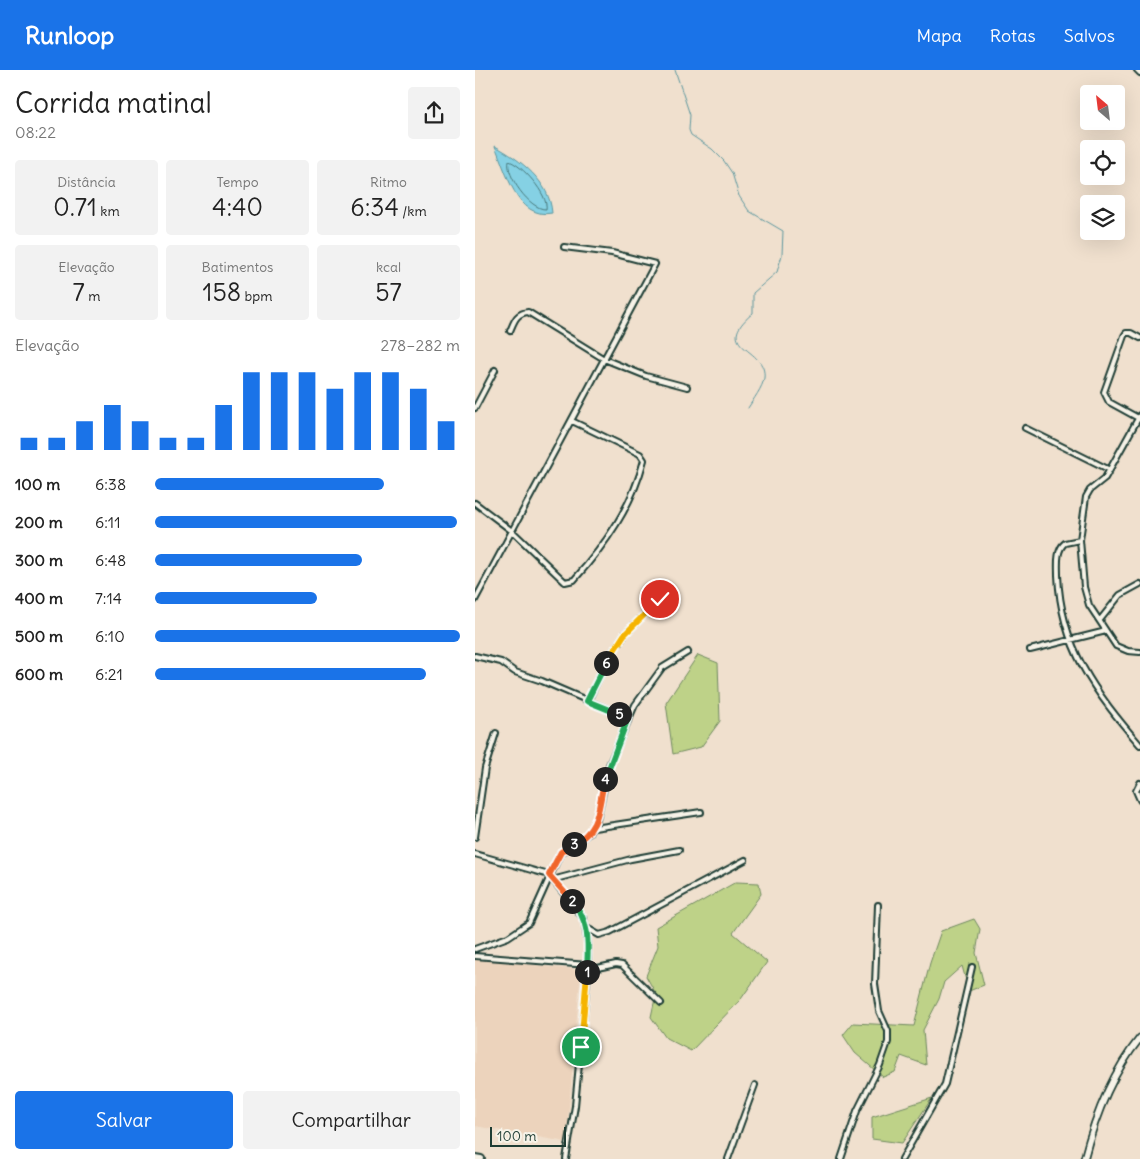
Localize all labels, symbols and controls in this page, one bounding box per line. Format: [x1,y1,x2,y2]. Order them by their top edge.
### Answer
text: Runloop [25,20,114,50]
text: Mapa [917,24,962,47]
text: Rotas [990,24,1036,47]
text: Salvos [1064,24,1115,47]
text: Corrida matinal [15,85,212,121]
north arrow [1080,85,1125,130]
map controls [1080,85,1125,240]
button: share [408,87,460,139]
text: 08:22 [15,122,56,142]
button: locate [1080,140,1125,185]
text: Distância [57,173,116,191]
text: Tempo [216,173,259,191]
text: Ritmo [370,173,407,191]
text: 0.71 [53,191,97,223]
text: 4:40 [212,191,263,223]
text: 6:34 [350,191,399,223]
button: layers [1080,195,1125,240]
text: km [97,202,120,220]
text: /km [399,202,427,220]
text: Elevação [58,258,115,276]
text: Batimentos [202,258,273,276]
text: kcal [376,258,401,276]
text: 7 [73,276,85,308]
text: 158 [202,276,241,308]
text: 57 [375,276,402,308]
text: m [85,287,100,305]
text: bpm [241,287,273,305]
text: Elevação [15,335,79,355]
text: 278–282 m [380,335,460,355]
text: 100 m [15,474,60,494]
text: 6:38 [95,474,126,494]
text: 200 m [15,512,63,532]
text: 6:11 [95,512,121,532]
text: 300 m [15,550,63,570]
text: 6:48 [95,550,126,570]
pin [639,578,681,620]
icon: check [646,585,674,613]
text: 400 m [15,588,63,608]
text: 7:14 [95,588,122,608]
text: 500 m [15,626,63,646]
text: 6:10 [95,626,125,646]
pin: 6 [593,650,619,676]
text: 6 [602,654,611,672]
text: 600 m [15,664,63,684]
text: 6:21 [95,664,123,684]
pin: 5 [607,702,631,726]
text: 5 [615,705,624,723]
pin: 4 [593,766,617,792]
text: 4 [601,770,610,788]
pin: 3 [561,832,587,856]
text: 3 [571,835,578,853]
pin: 2 [559,888,585,914]
text: 2 [569,892,576,910]
pin: 1 [575,960,599,984]
text: 1 [585,963,590,981]
pin [560,1026,602,1068]
icon: arrive [567,1033,595,1061]
button: Salvar [15,1091,233,1149]
button: Compartilhar [243,1091,460,1149]
scale bar [490,1124,566,1147]
text: 100 m [497,1127,537,1145]

